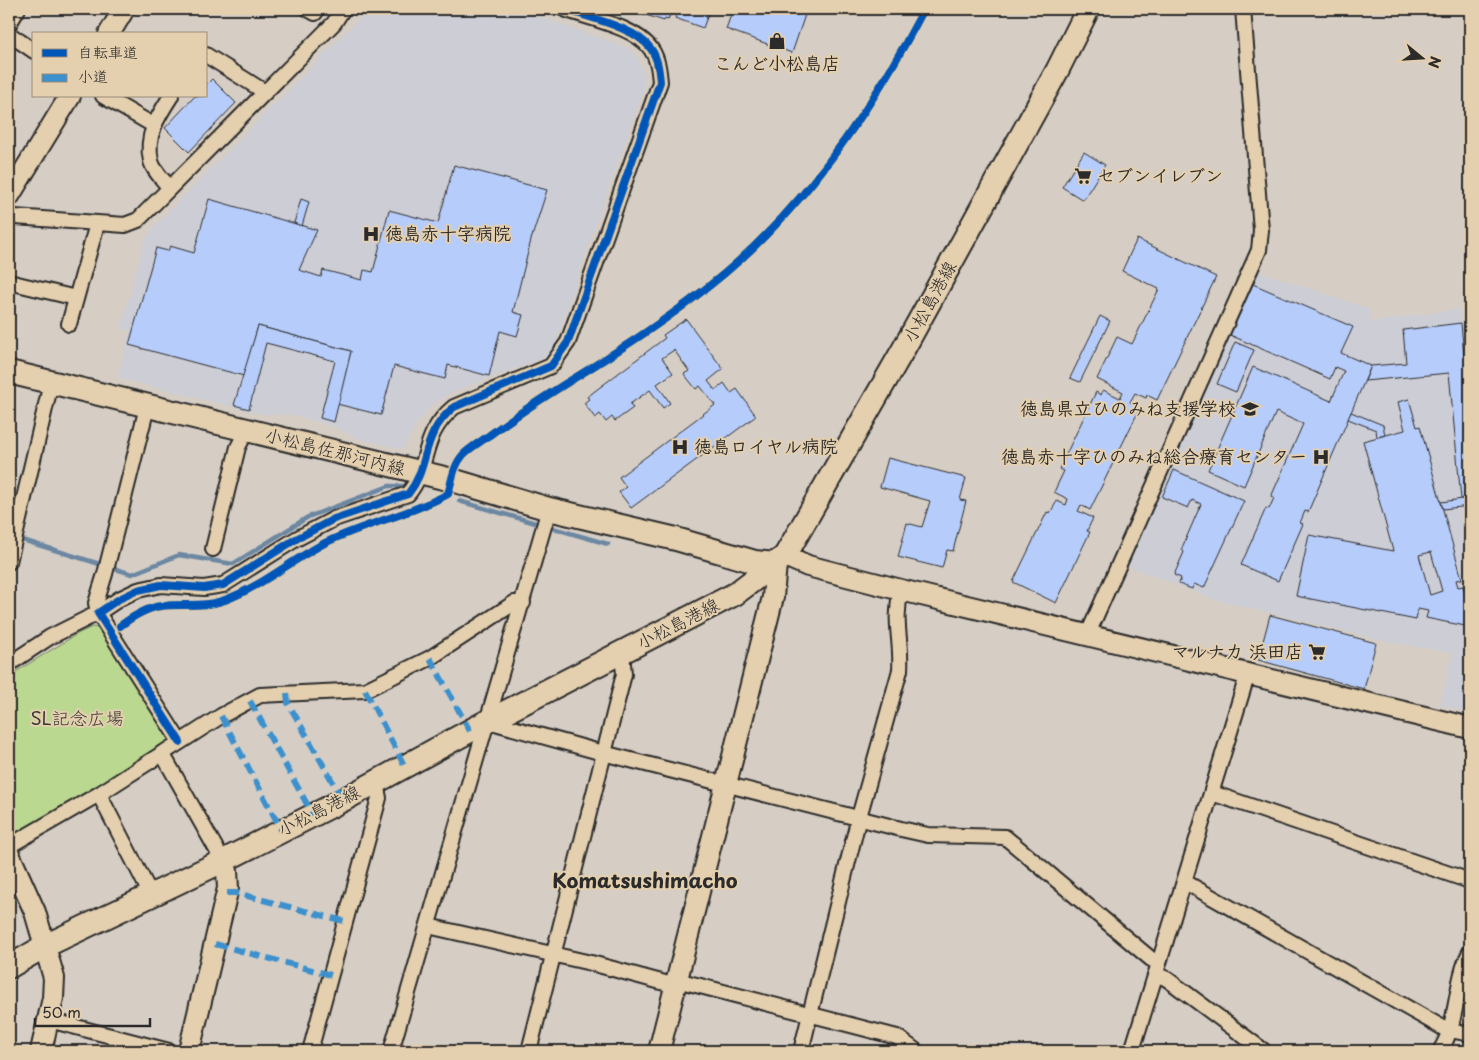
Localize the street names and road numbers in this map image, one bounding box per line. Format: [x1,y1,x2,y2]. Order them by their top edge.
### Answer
street label: 小松島港線 [895,255,962,347]
street label: 小松島佐那河内線 [262,420,408,481]
street label: 小松島港線 [631,590,724,655]
street label: 小松島港線 [272,777,365,842]

